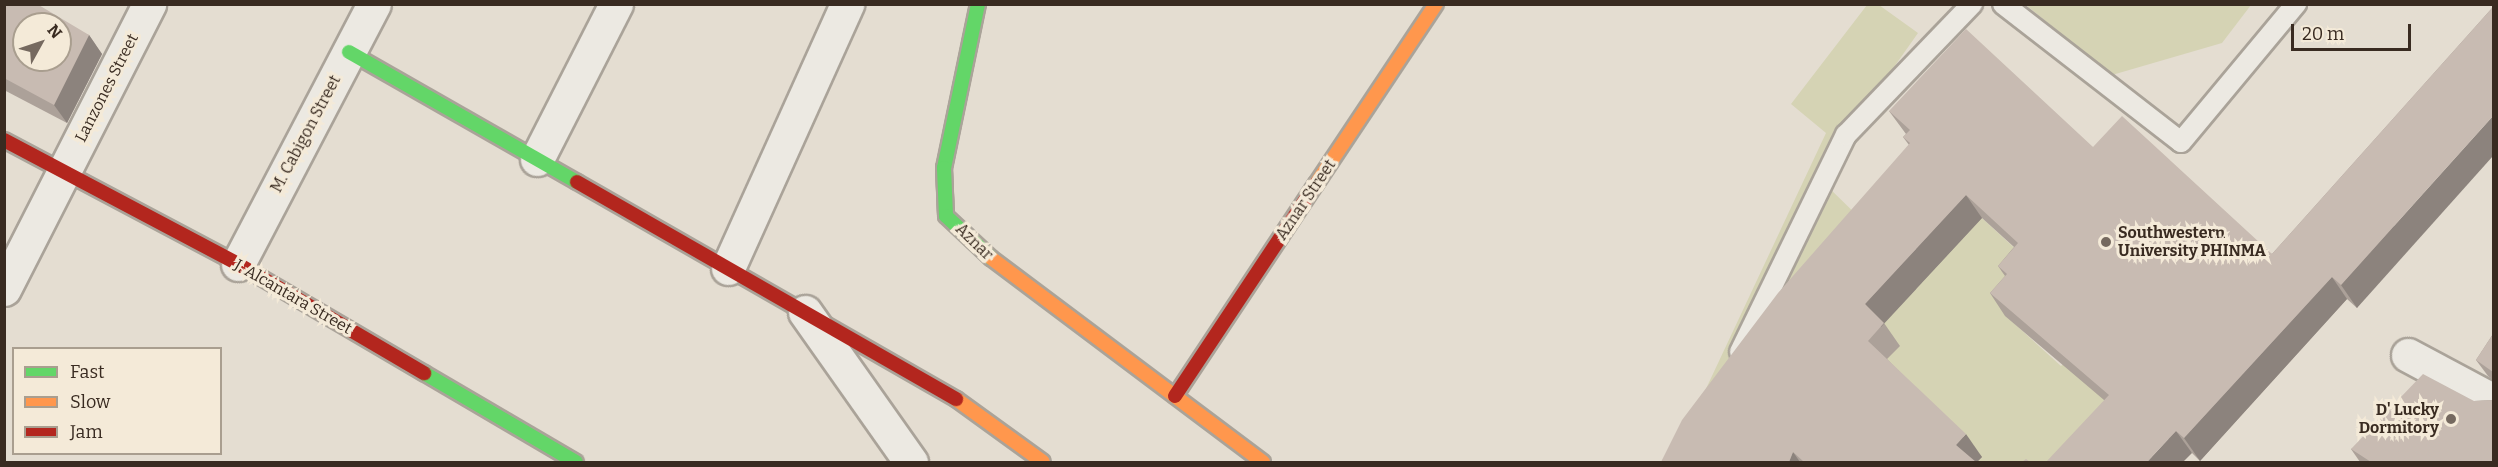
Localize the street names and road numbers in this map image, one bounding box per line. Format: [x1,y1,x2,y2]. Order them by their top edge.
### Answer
street label: Lanzones Street [71,30,143,146]
street label: M. Cabigon Street [267,72,345,196]
street label: Aznar Street [1272,156,1340,244]
street label: Aznar [951,220,997,264]
street label: J. Alcantara Street [231,256,355,338]

